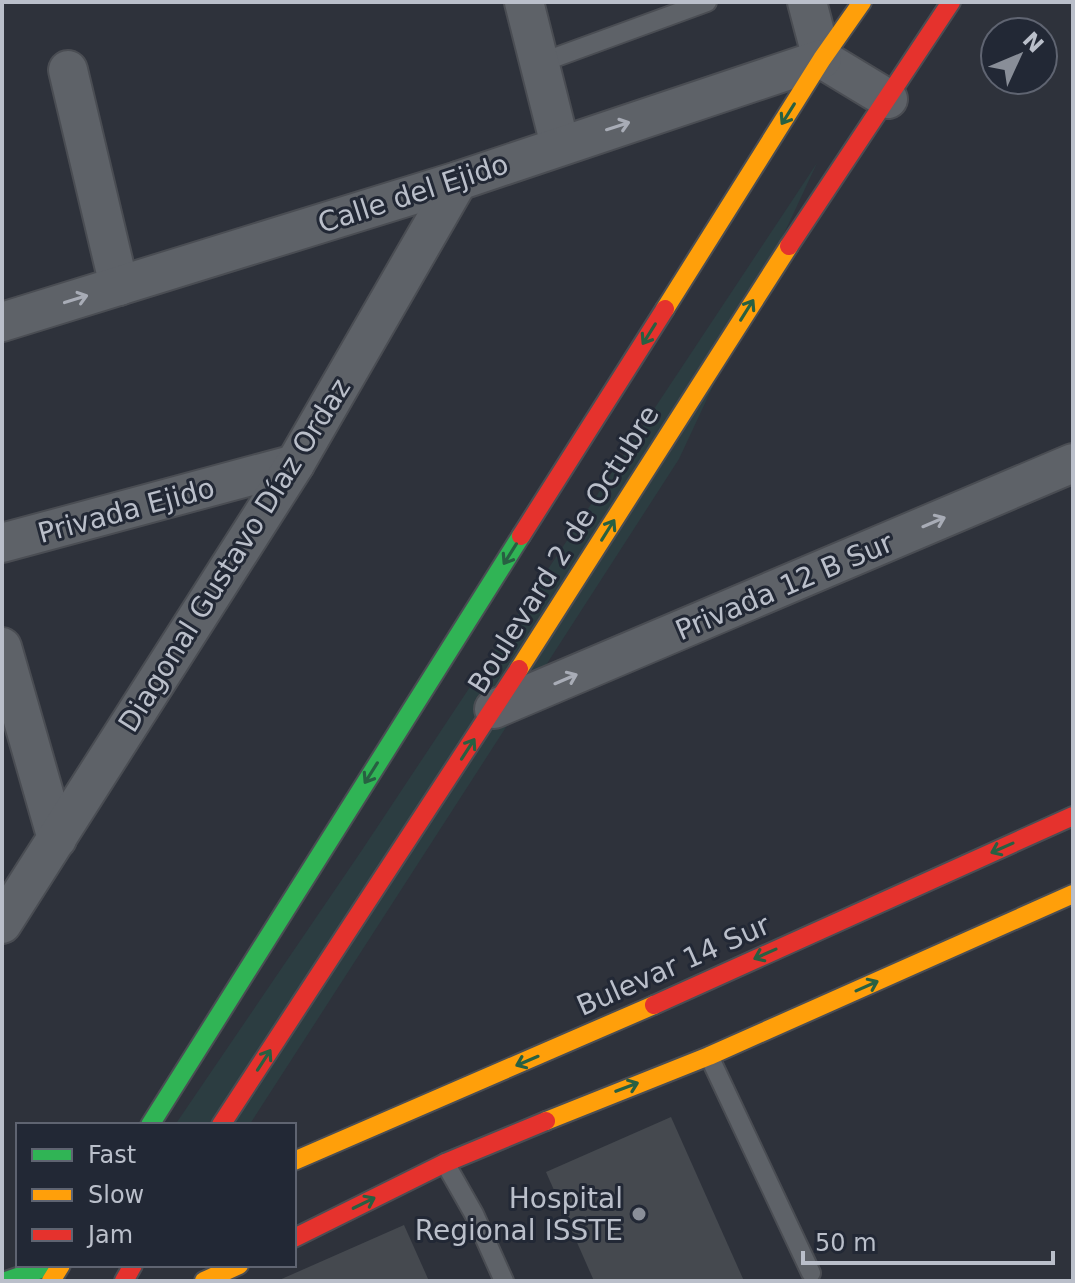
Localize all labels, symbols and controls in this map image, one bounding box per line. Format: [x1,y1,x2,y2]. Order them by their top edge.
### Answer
north arrow [979,16,1059,96]
text: N [1018,27,1048,58]
one-way arrow [779,102,795,125]
one-way arrow [605,118,630,133]
street label: Calle del Ejido [314,147,513,240]
one-way arrow [63,291,89,306]
one-way arrow [739,300,756,322]
one-way arrow [640,322,657,344]
street label: Diagonal Gustavo Díaz Ordaz [112,372,357,738]
street label: Boulevard 2 de Octubre [461,399,666,699]
street label: Privada Ejido [34,471,218,550]
one-way arrow [921,513,946,528]
one-way arrow [601,519,617,542]
street label: Privada 12 B Sur [671,526,898,647]
one-way arrow [502,542,519,564]
one-way arrow [553,670,578,685]
one-way arrow [461,738,477,761]
one-way arrow [363,762,380,784]
one-way arrow [990,841,1014,856]
street label: Bulevar 14 Sur [572,908,775,1023]
one-way arrow [753,948,777,963]
one-way arrow [855,978,879,993]
one-way arrow [256,1049,272,1072]
one-way arrow [516,1054,540,1069]
one-way arrow [615,1079,639,1093]
legend [16,1123,296,1267]
text: Fast [88,1141,136,1169]
text: Slow [88,1181,144,1209]
place label: Hospital Regional ISSTE [415,1182,623,1247]
one-way arrow [352,1195,375,1210]
marker: Hospital Regional ISSTE [630,1205,648,1223]
scale bar [803,1215,1053,1265]
text: Jam [86,1221,133,1249]
text: 50 m [815,1229,877,1257]

